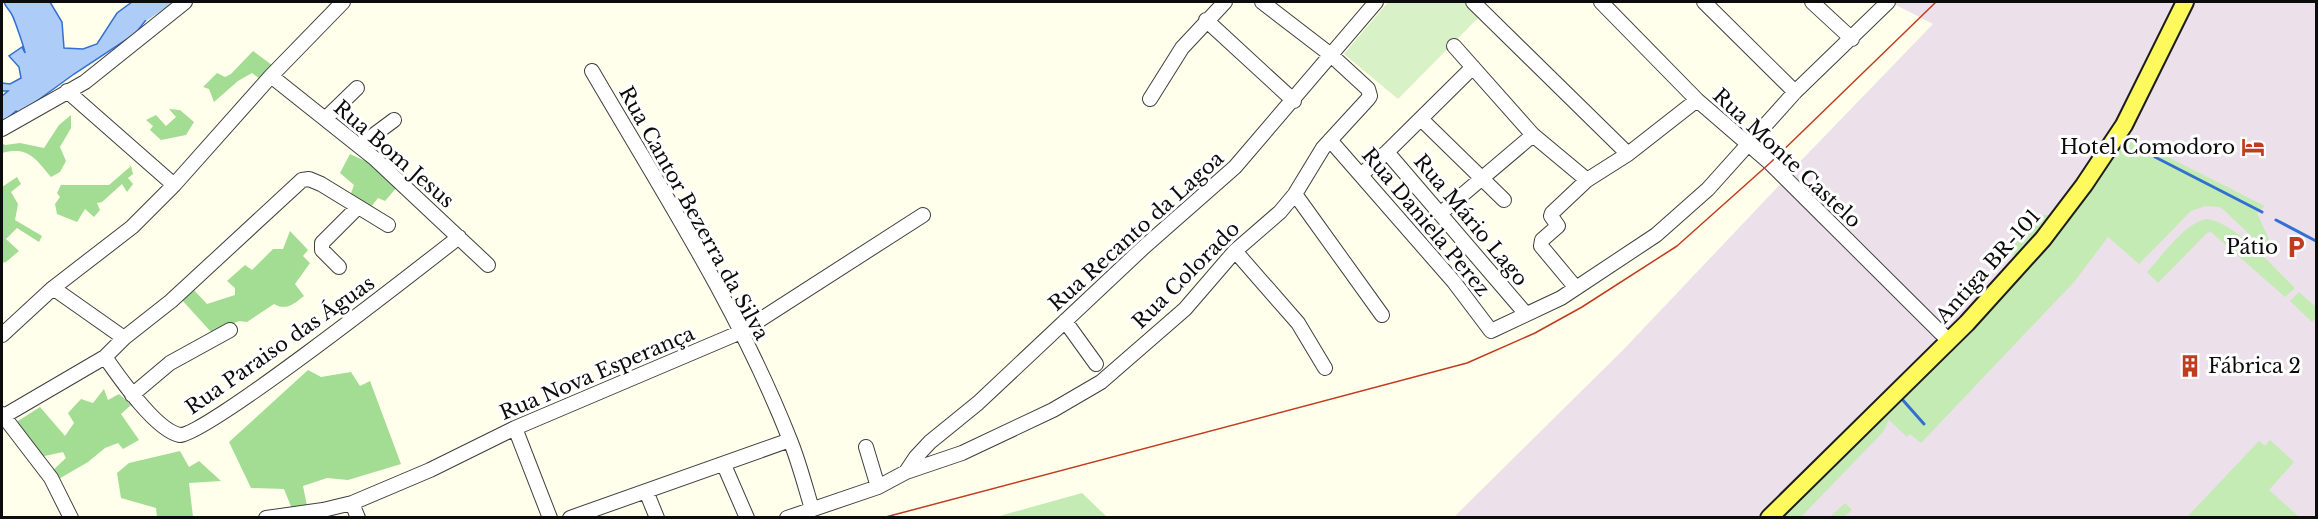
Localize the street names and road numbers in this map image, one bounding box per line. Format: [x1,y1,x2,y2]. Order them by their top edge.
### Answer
street label: Rua Cantor Bezerra da Silva [614,82,774,345]
street label: Rua Monte Castelo [1708,83,1866,233]
street label: Rua Bom Jesus [329,95,459,213]
street label: Rua Daniela Perez [1357,143,1495,301]
street label: Rua Recanto da Lagoa [1044,146,1229,316]
street label: Rua Mário Lago [1409,149,1533,291]
street label: Antiga BR-101 [1930,204,2045,328]
street label: Rua Colorado [1127,216,1245,334]
street label: Rua Paraiso das Águas [180,270,379,419]
street label: Rua Nova Esperança [496,321,699,425]

